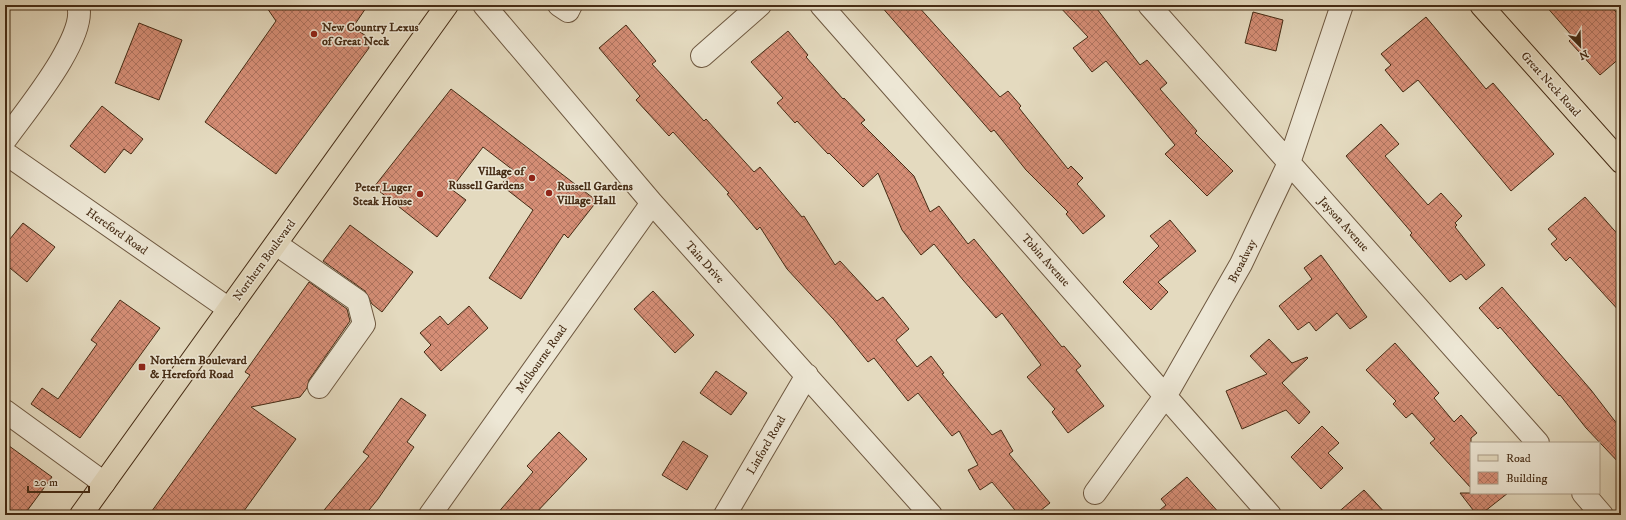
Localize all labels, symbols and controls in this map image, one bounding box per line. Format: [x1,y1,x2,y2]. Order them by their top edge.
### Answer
place label: New Country Lexus of Great Neck [322,20,419,49]
north arrow [1560,26,1600,66]
marker: New Country Lexus of Great Neck [309,29,319,39]
street label: Great Neck Road [1518,49,1584,119]
place label: Village of Russell Gardens [448,164,526,193]
marker: Village of Russell Gardens [527,173,537,183]
place label: Russell Gardens Village Hall [556,179,633,208]
place label: Peter Luger Steak House [353,180,413,209]
marker: Russell Gardens Village Hall [544,188,554,198]
marker: Peter Luger Steak House [415,189,425,199]
street label: Jayson Avenue [1314,193,1372,255]
street label: Hereford Road [83,205,150,258]
street label: Northern Boulevard [230,217,299,304]
street label: Tobin Avenue [1018,231,1073,290]
street label: Broadway [1225,237,1260,286]
street label: Tain Drive [682,238,728,287]
street label: Melbourne Road [512,322,570,396]
place label: Northern Boulevard & Hereford Road [150,353,248,382]
marker: Northern Boulevard & Hereford Road [137,362,147,372]
street label: Linford Road [744,413,789,477]
legend [1470,442,1600,494]
text: Road [1506,451,1531,466]
scale bar [28,468,89,494]
text: Building [1506,471,1547,486]
text: 20 m [34,475,58,490]

